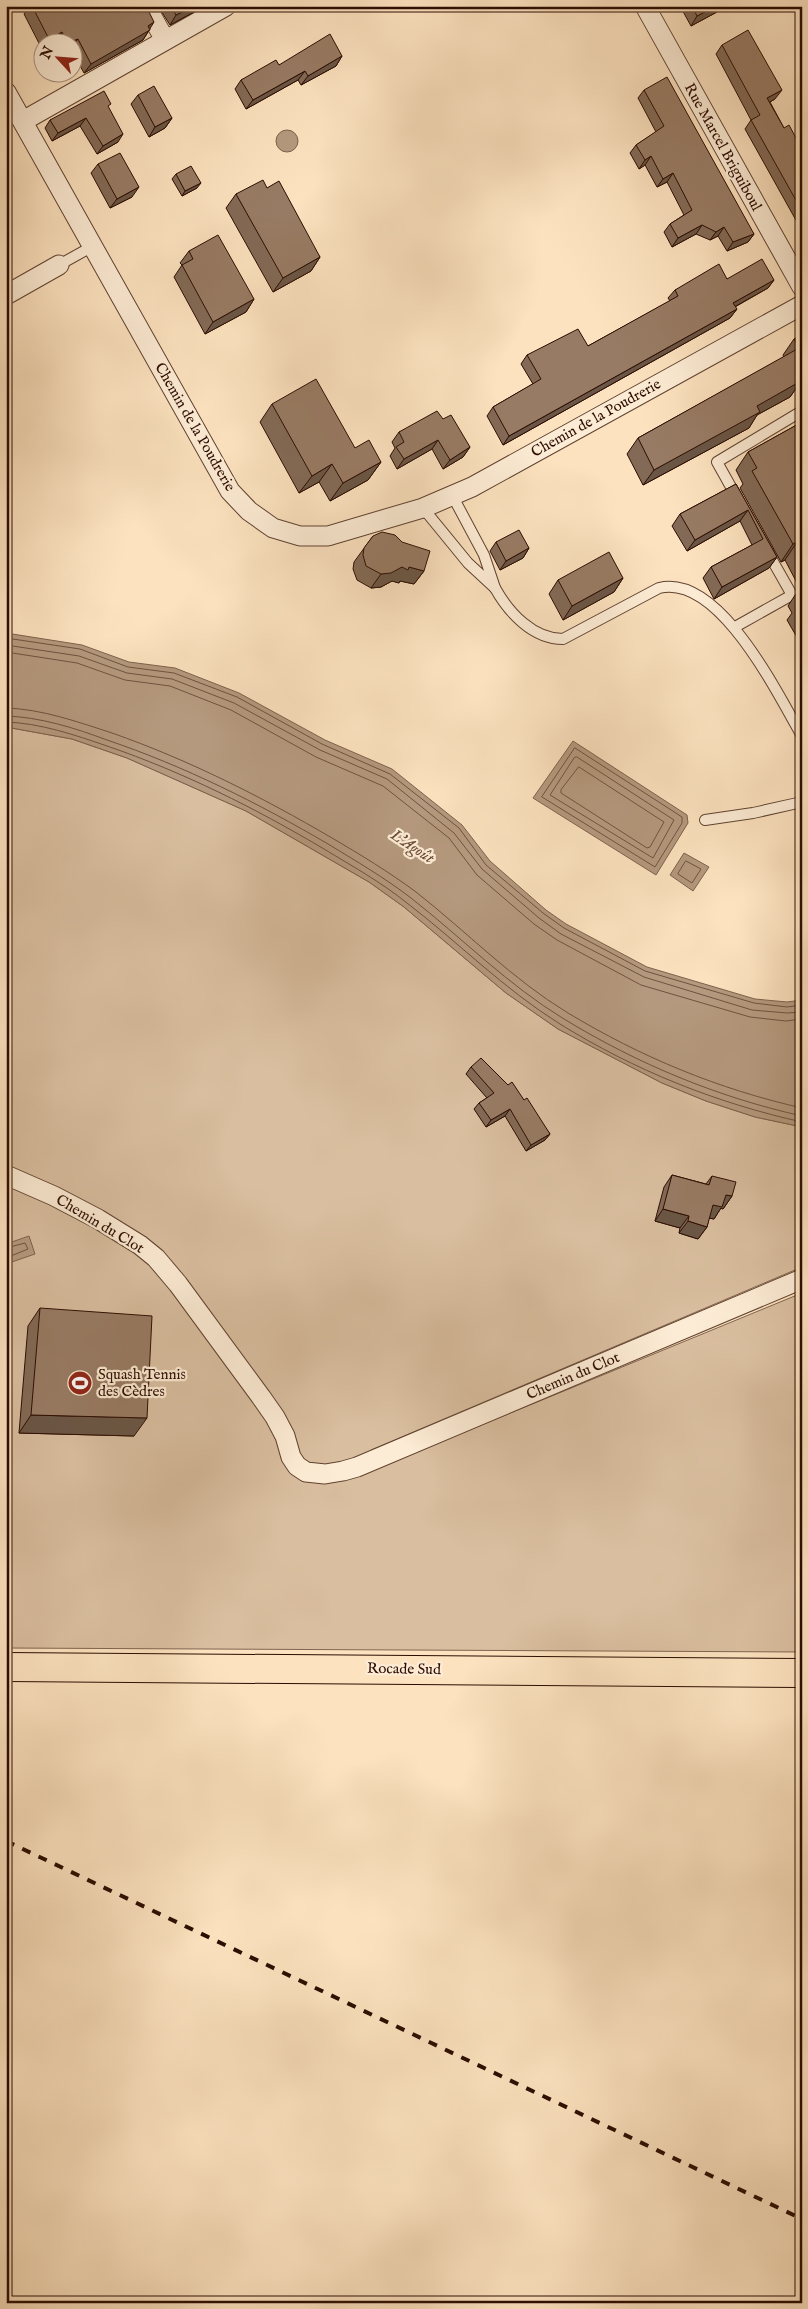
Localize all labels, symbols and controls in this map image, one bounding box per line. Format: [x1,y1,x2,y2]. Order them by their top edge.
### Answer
north arrow [32,32,82,82]
text: N [36,43,58,63]
street label: Rue Marcel Briguiboul [680,80,766,215]
street label: Chemin de la Poudrerie [150,359,240,495]
street label: Chemin de la Poudrerie [528,374,664,462]
water label: L'Agoût [386,825,438,869]
street label: Chemin du Clot [52,1190,148,1258]
street label: Chemin du Clot [524,1348,622,1404]
place label: Squash Tennis des Cèdres [98,1365,186,1401]
sports icon: Squash Tennis des Cèdres [67,1370,93,1396]
street label: Rocade Sud [367,1659,442,1679]

